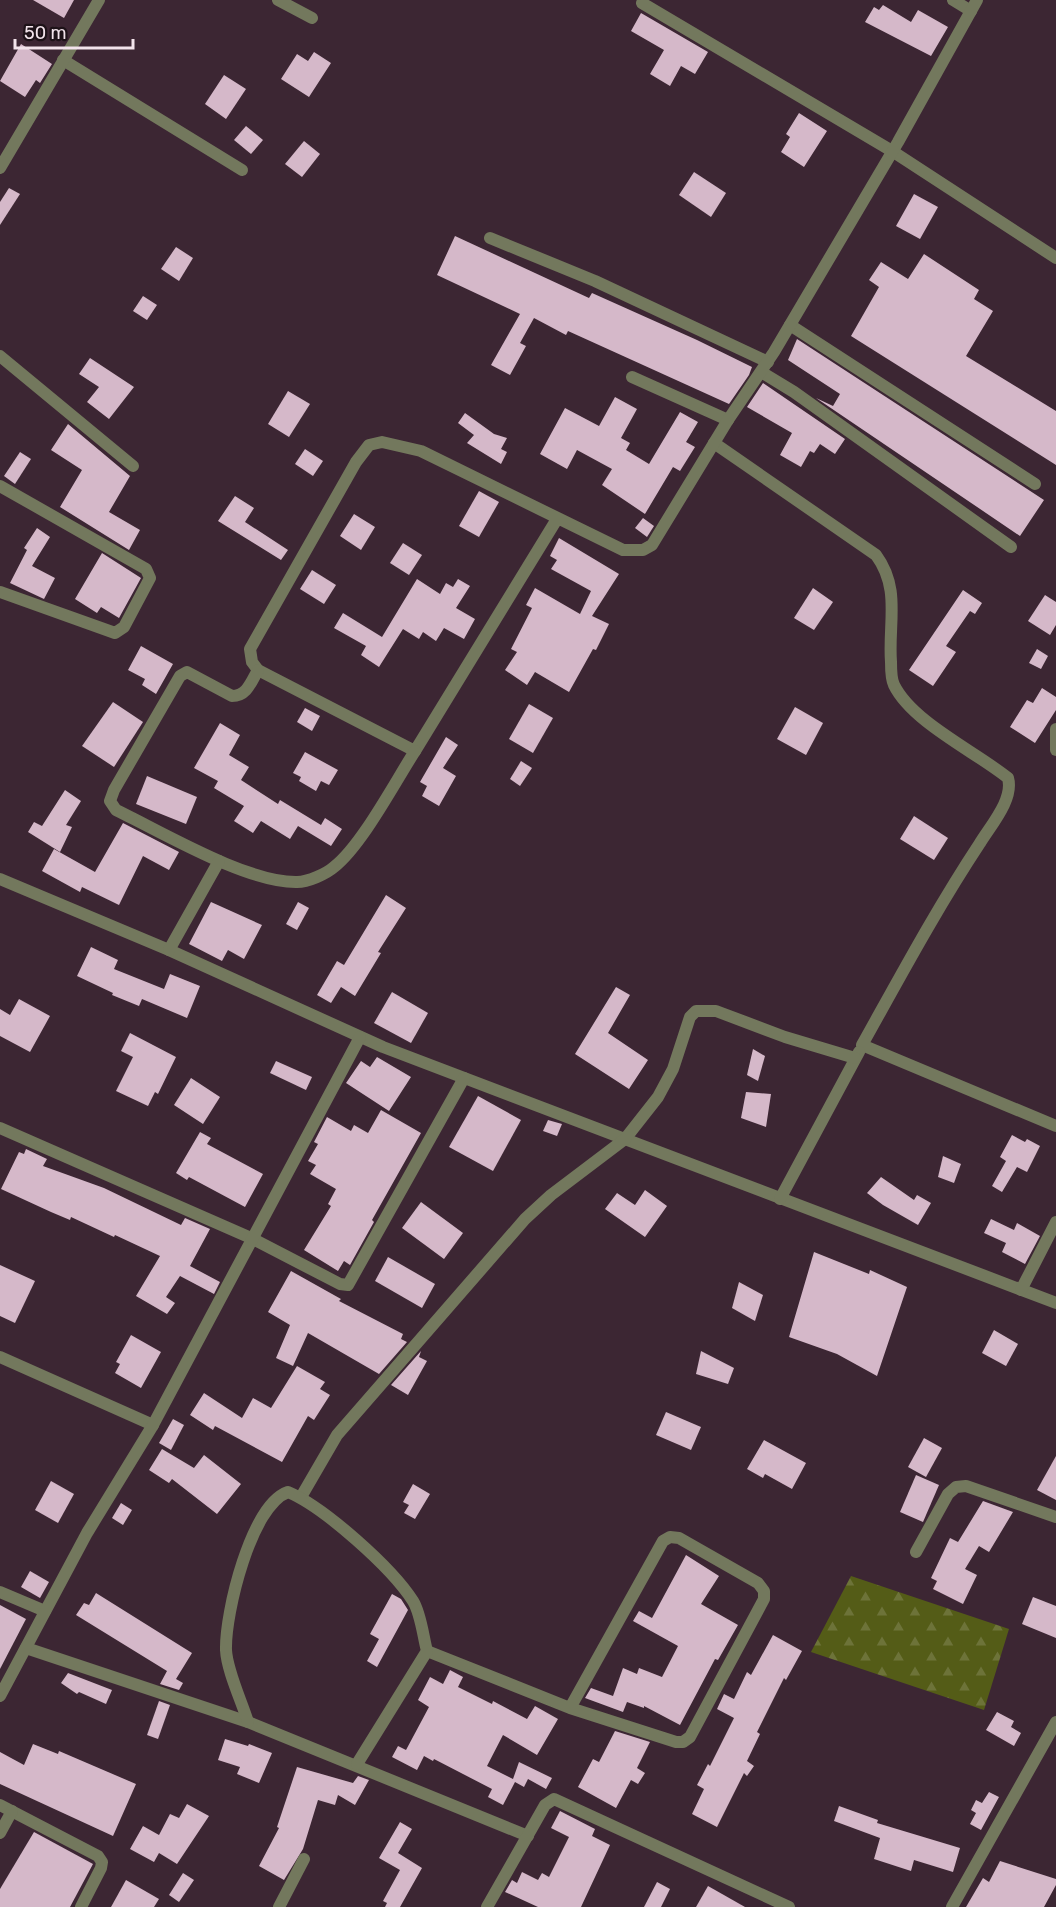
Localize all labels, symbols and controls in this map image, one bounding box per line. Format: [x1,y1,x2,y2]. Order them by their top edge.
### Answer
scale bar [15,12,134,50]
text: 50 m [24,22,67,44]

